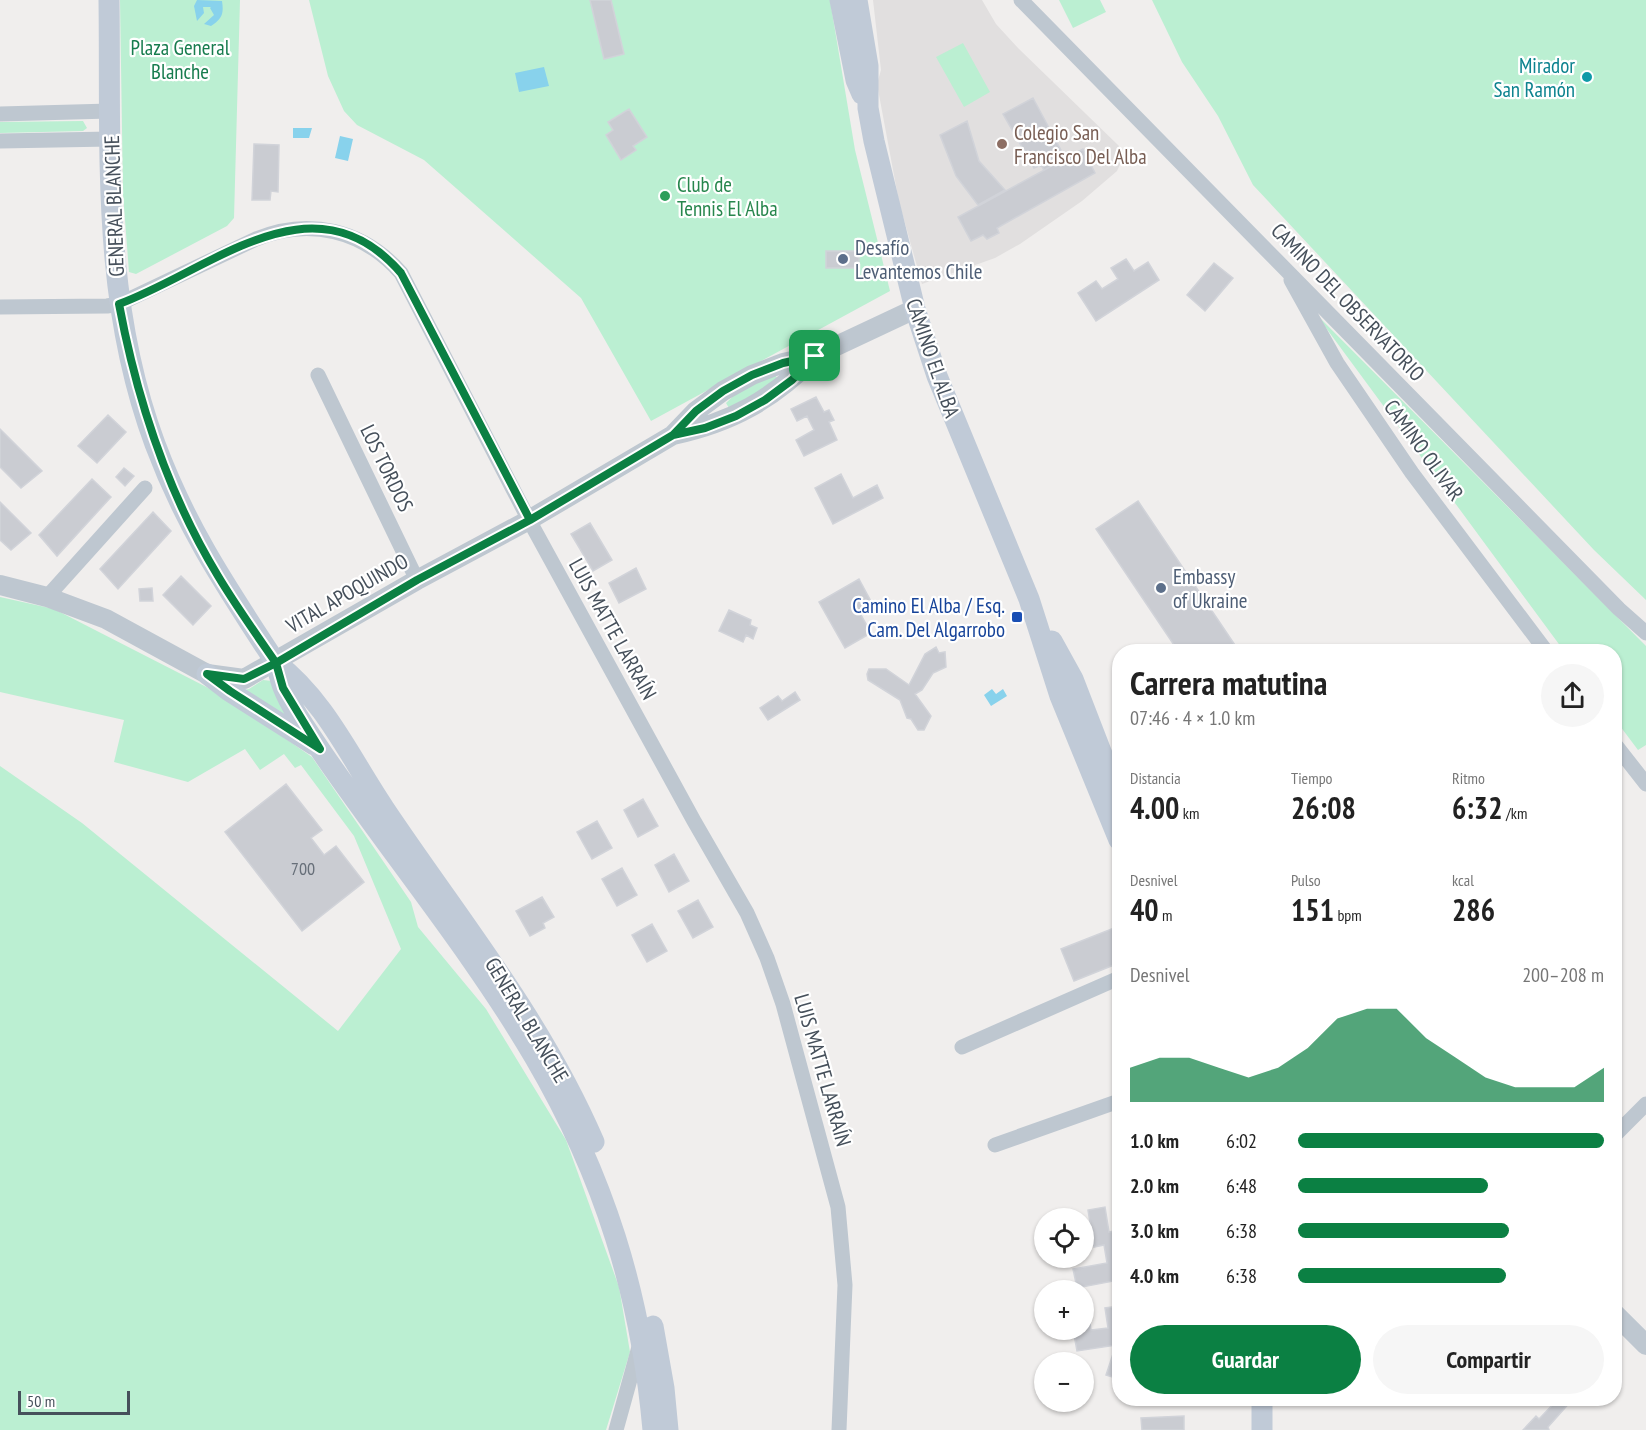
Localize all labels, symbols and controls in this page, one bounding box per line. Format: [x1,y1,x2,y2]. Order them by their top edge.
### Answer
park label: Plaza General Blanche [130,34,230,85]
place label: Mirador San Ramón [1493,52,1575,103]
marker: Mirador San Ramón [1580,70,1594,84]
place label: Colegio San Francisco Del Alba [1014,119,1147,170]
street label: GENERAL BLANCHE [98,135,130,277]
marker: Colegio San Francisco Del Alba [995,137,1009,151]
place label: Club de Tennis El Alba [677,171,778,222]
marker: Club de Tennis El Alba [658,189,672,203]
street label: CAMINO DEL OBSERVATORIO [1265,217,1431,387]
place label: Desafío Levantemos Chile [855,234,982,285]
marker: Desafío Levantemos Chile [836,252,850,266]
street label: CAMINO EL ALBA [900,295,966,421]
pin [789,330,840,381]
icon: arrive [798,339,831,372]
street label: CAMINO OLIVAR [1378,394,1470,506]
street label: LOS TORDOS [354,420,420,516]
street label: VITAL APOQUINDO [280,547,413,639]
street label: LUIS MATTE LARRAÍN [563,554,663,704]
place label: Embassy of Ukraine [1173,563,1247,614]
marker: Embassy of Ukraine [1154,581,1168,595]
place label: Camino El Alba / Esq. Cam. Del Algarrobo [852,592,1005,643]
marker: Camino El Alba / Esq. Cam. Del Algarrobo [1010,610,1024,624]
text: Carrera matutina [1130,661,1327,704]
button: share [1541,664,1604,727]
text: 07:46 · 4 × 1.0 km [1130,705,1255,731]
text: Distancia [1130,768,1181,788]
text: Tiempo [1291,768,1333,788]
text: Ritmo [1452,768,1485,788]
text: 4.00 [1130,788,1179,827]
text: 26:08 [1291,788,1356,827]
text: 6:32 [1452,788,1503,827]
text: km [1179,803,1199,823]
text: /km [1503,803,1527,823]
house number: 700 [291,857,315,880]
text: Desnivel [1130,870,1177,890]
text: Pulso [1291,870,1321,890]
text: kcal [1452,870,1474,890]
text: 40 [1130,890,1159,929]
text: 151 [1291,890,1334,929]
text: 286 [1452,890,1495,929]
text: m [1159,905,1173,925]
text: bpm [1334,905,1362,925]
street label: GENERAL BLANCHE [479,952,575,1088]
text: Desnivel [1130,962,1189,988]
text: 200–208 m [1522,962,1604,988]
street label: LUIS MATTE LARRAÍN [788,991,858,1149]
text: 1.0 km [1130,1128,1179,1154]
text: 6:02 [1226,1128,1257,1154]
text: 2.0 km [1130,1173,1179,1199]
text: 6:48 [1226,1173,1257,1199]
map controls [1034,1208,1094,1412]
button: locate [1034,1208,1094,1268]
text: 3.0 km [1130,1218,1179,1244]
text: 6:38 [1226,1218,1257,1244]
text: 4.0 km [1130,1263,1179,1289]
text: 6:38 [1226,1263,1257,1289]
button: + [1034,1280,1094,1340]
button: Guardar [1130,1325,1361,1394]
button: Compartir [1373,1325,1604,1394]
button: − [1034,1352,1094,1412]
scale bar [18,1388,130,1416]
text: 50 m [27,1391,55,1411]

